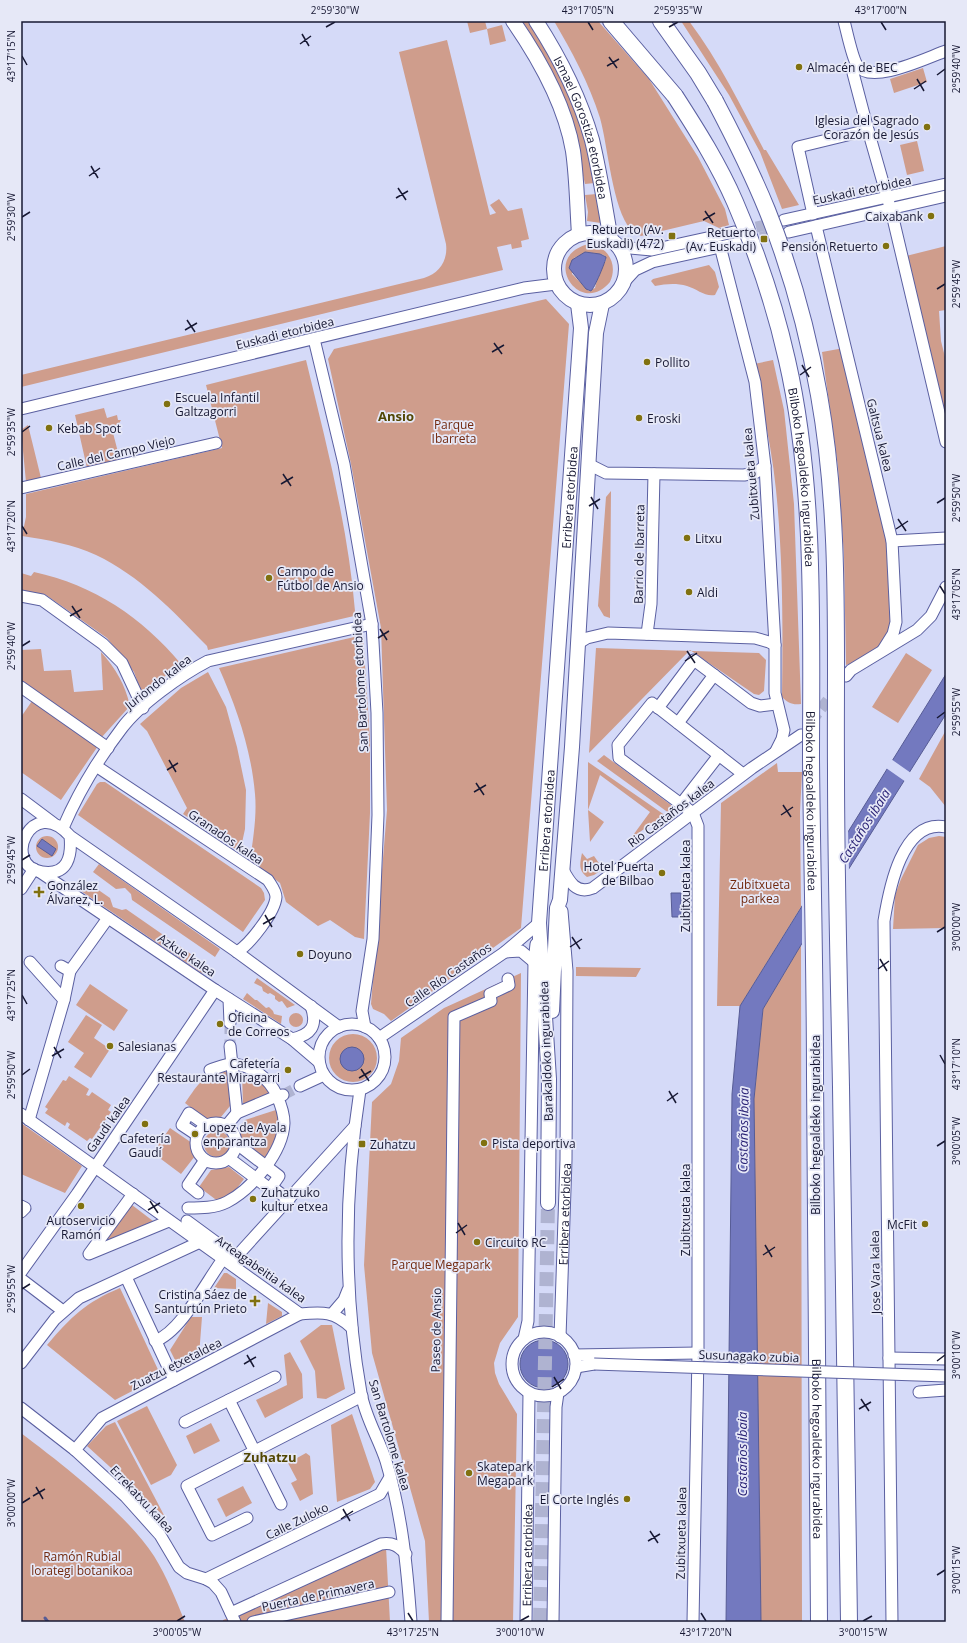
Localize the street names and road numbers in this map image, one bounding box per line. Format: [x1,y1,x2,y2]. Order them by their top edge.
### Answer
street label: Ismael Gorostiza etorbidea [550,53,612,201]
street label: Euskadi etorbidea [811,171,913,209]
street label: Euskadi etorbidea [234,313,336,353]
street label: Bilboko hegoaldeko ingurabidea [784,386,819,567]
street label: Galtsua kalea [863,397,897,473]
street label: Zubitxueta kalea [738,427,764,521]
street label: Calle del Campo Viejo [55,431,177,475]
street label: Erribera etorbidea [557,446,581,549]
street label: Barrio de Ibarreta [630,504,648,604]
street label: San Bartolome etorbidea [348,612,372,752]
street label: Juriondo kalea [120,651,195,714]
street label: Bilboko hegoaldeko ingurabidea [802,711,821,891]
street label: Erribera etorbidea [534,769,558,872]
street label: Rio Castaños kalea [624,775,718,851]
street label: Granados kalea [185,806,267,868]
street label: Zubitxueta kalea [677,840,694,932]
street label: Azkue kalea [155,929,219,981]
street label: Calle Río Castaños [401,939,495,1011]
street label: Barakaldoko ingurabidea [535,981,557,1121]
street label: Bilboko hegoaldeko ingurabidea [807,1035,824,1215]
street label: Gaudi kalea [82,1092,134,1156]
street label: Erribera etorbidea [554,1163,574,1266]
street label: Zubitxueta kalea [677,1164,694,1256]
street label: Jose Vara kalea [866,1230,884,1315]
street label: Arteagabeitia kalea [212,1231,310,1307]
street label: Paseo de Ansio [427,1287,445,1373]
street label: Zuatzu etxetaldea [128,1334,224,1394]
street label: Susunagako zubia [698,1346,800,1366]
street label: Bilboko hegoaldeko ingurabidea [809,1359,827,1539]
street label: San Bartolome kalea [365,1377,415,1493]
street label: Errekatxu kalea [106,1462,178,1536]
street label: Zubitxueta kalea [672,1486,690,1580]
street label: Calle Zuloko [263,1498,331,1544]
street label: Erribera etorbidea [518,1504,536,1606]
street label: Puerta de Primavera [260,1575,376,1615]

